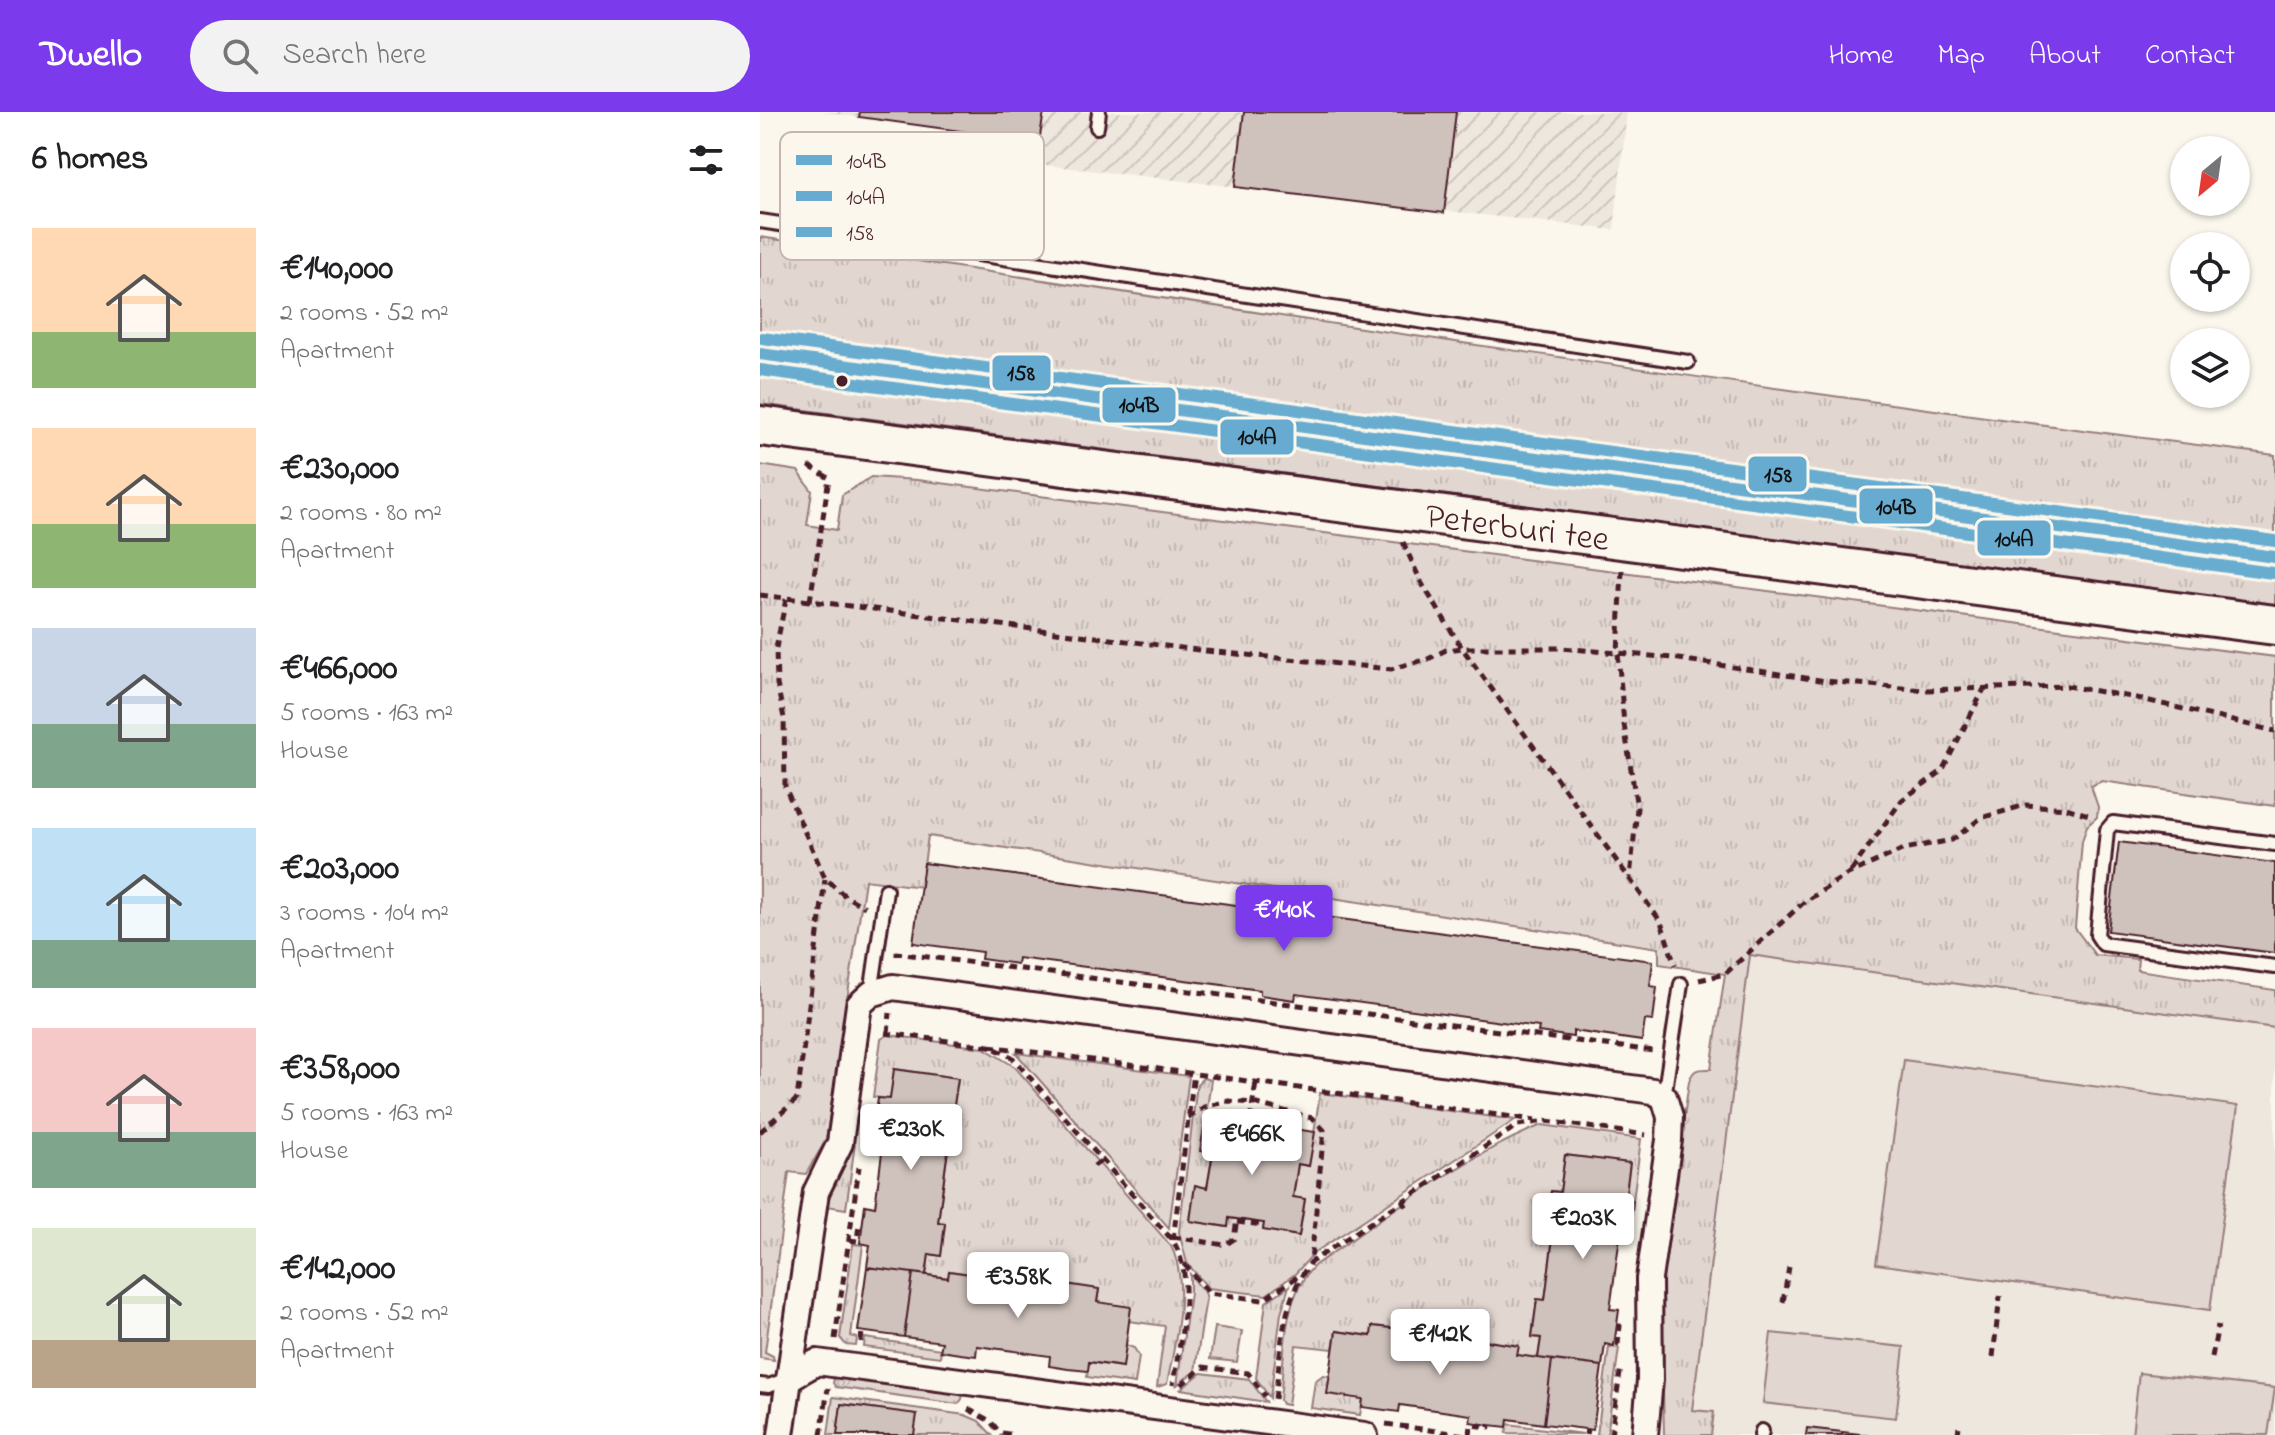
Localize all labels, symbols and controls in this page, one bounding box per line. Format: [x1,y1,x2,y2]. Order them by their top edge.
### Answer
search box [190,20,750,92]
text: Dwello [40,28,142,84]
icon: search [218,34,262,78]
text: Search here [282,34,426,78]
text: Home [1828,36,1894,77]
text: Map [1938,36,1985,77]
text: About [2029,36,2101,77]
text: Contact [2145,36,2235,77]
legend [780,132,1044,260]
text: 6 homes [32,135,148,185]
north arrow [2170,136,2250,216]
map controls [2170,136,2250,408]
icon: filters [684,138,728,182]
text: 104B [846,147,887,179]
text: 104A [846,183,885,215]
text: 158 [846,219,874,251]
button: locate [2170,232,2250,312]
text: €140,000 [280,245,393,295]
icon: home [96,260,192,356]
text: 2 rooms · 52 m² [280,295,449,333]
button: layers [2170,328,2250,408]
text: Apartment [280,333,394,371]
line badge: 158 [991,354,1052,392]
text: 158 [1007,359,1036,391]
unlabelled marker [834,373,850,389]
line badge: 104B [1101,386,1177,424]
text: 104B [1119,391,1159,423]
line badge: 104A [1219,418,1295,456]
text: 104A [1237,423,1277,455]
text: €230,000 [280,445,399,495]
line badge: 158 [1747,455,1808,493]
icon: home [96,460,192,556]
text: 158 [1764,461,1793,493]
line badge: 104B [1858,487,1934,525]
street label: Peterburi tee [1422,492,1613,568]
text: 104B [1876,493,1916,525]
text: 2 rooms · 80 m² [280,495,442,533]
line badge: 104A [1976,519,2052,557]
text: 104A [1994,525,2034,557]
text: Apartment [280,533,394,571]
text: €466,000 [280,645,398,695]
icon: home [96,660,192,756]
text: 5 rooms · 163 m² [280,695,453,733]
text: House [280,733,348,771]
text: €203,000 [280,845,399,895]
icon: home [96,860,192,956]
pin: €140K [1228,885,1340,953]
text: €140K [1254,892,1314,930]
text: 3 rooms · 104 m² [280,895,449,933]
text: Apartment [280,933,394,971]
text: €358,000 [280,1045,400,1095]
icon: home [96,1060,192,1156]
text: 5 rooms · 163 m² [280,1095,453,1133]
pin: €230K [855,1104,967,1172]
pin: €466K [1196,1109,1308,1177]
text: €230K [878,1111,944,1149]
text: €466K [1220,1116,1284,1154]
text: House [280,1133,348,1171]
pin: €203K [1527,1193,1639,1261]
text: €203K [1550,1200,1616,1238]
text: €142,000 [280,1245,395,1295]
pin: €358K [962,1252,1074,1320]
text: €358K [985,1259,1051,1297]
icon: home [96,1260,192,1356]
text: 2 rooms · 52 m² [280,1295,449,1333]
pin: €142K [1384,1309,1496,1377]
text: €142K [1409,1316,1471,1354]
text: Apartment [280,1333,394,1371]

